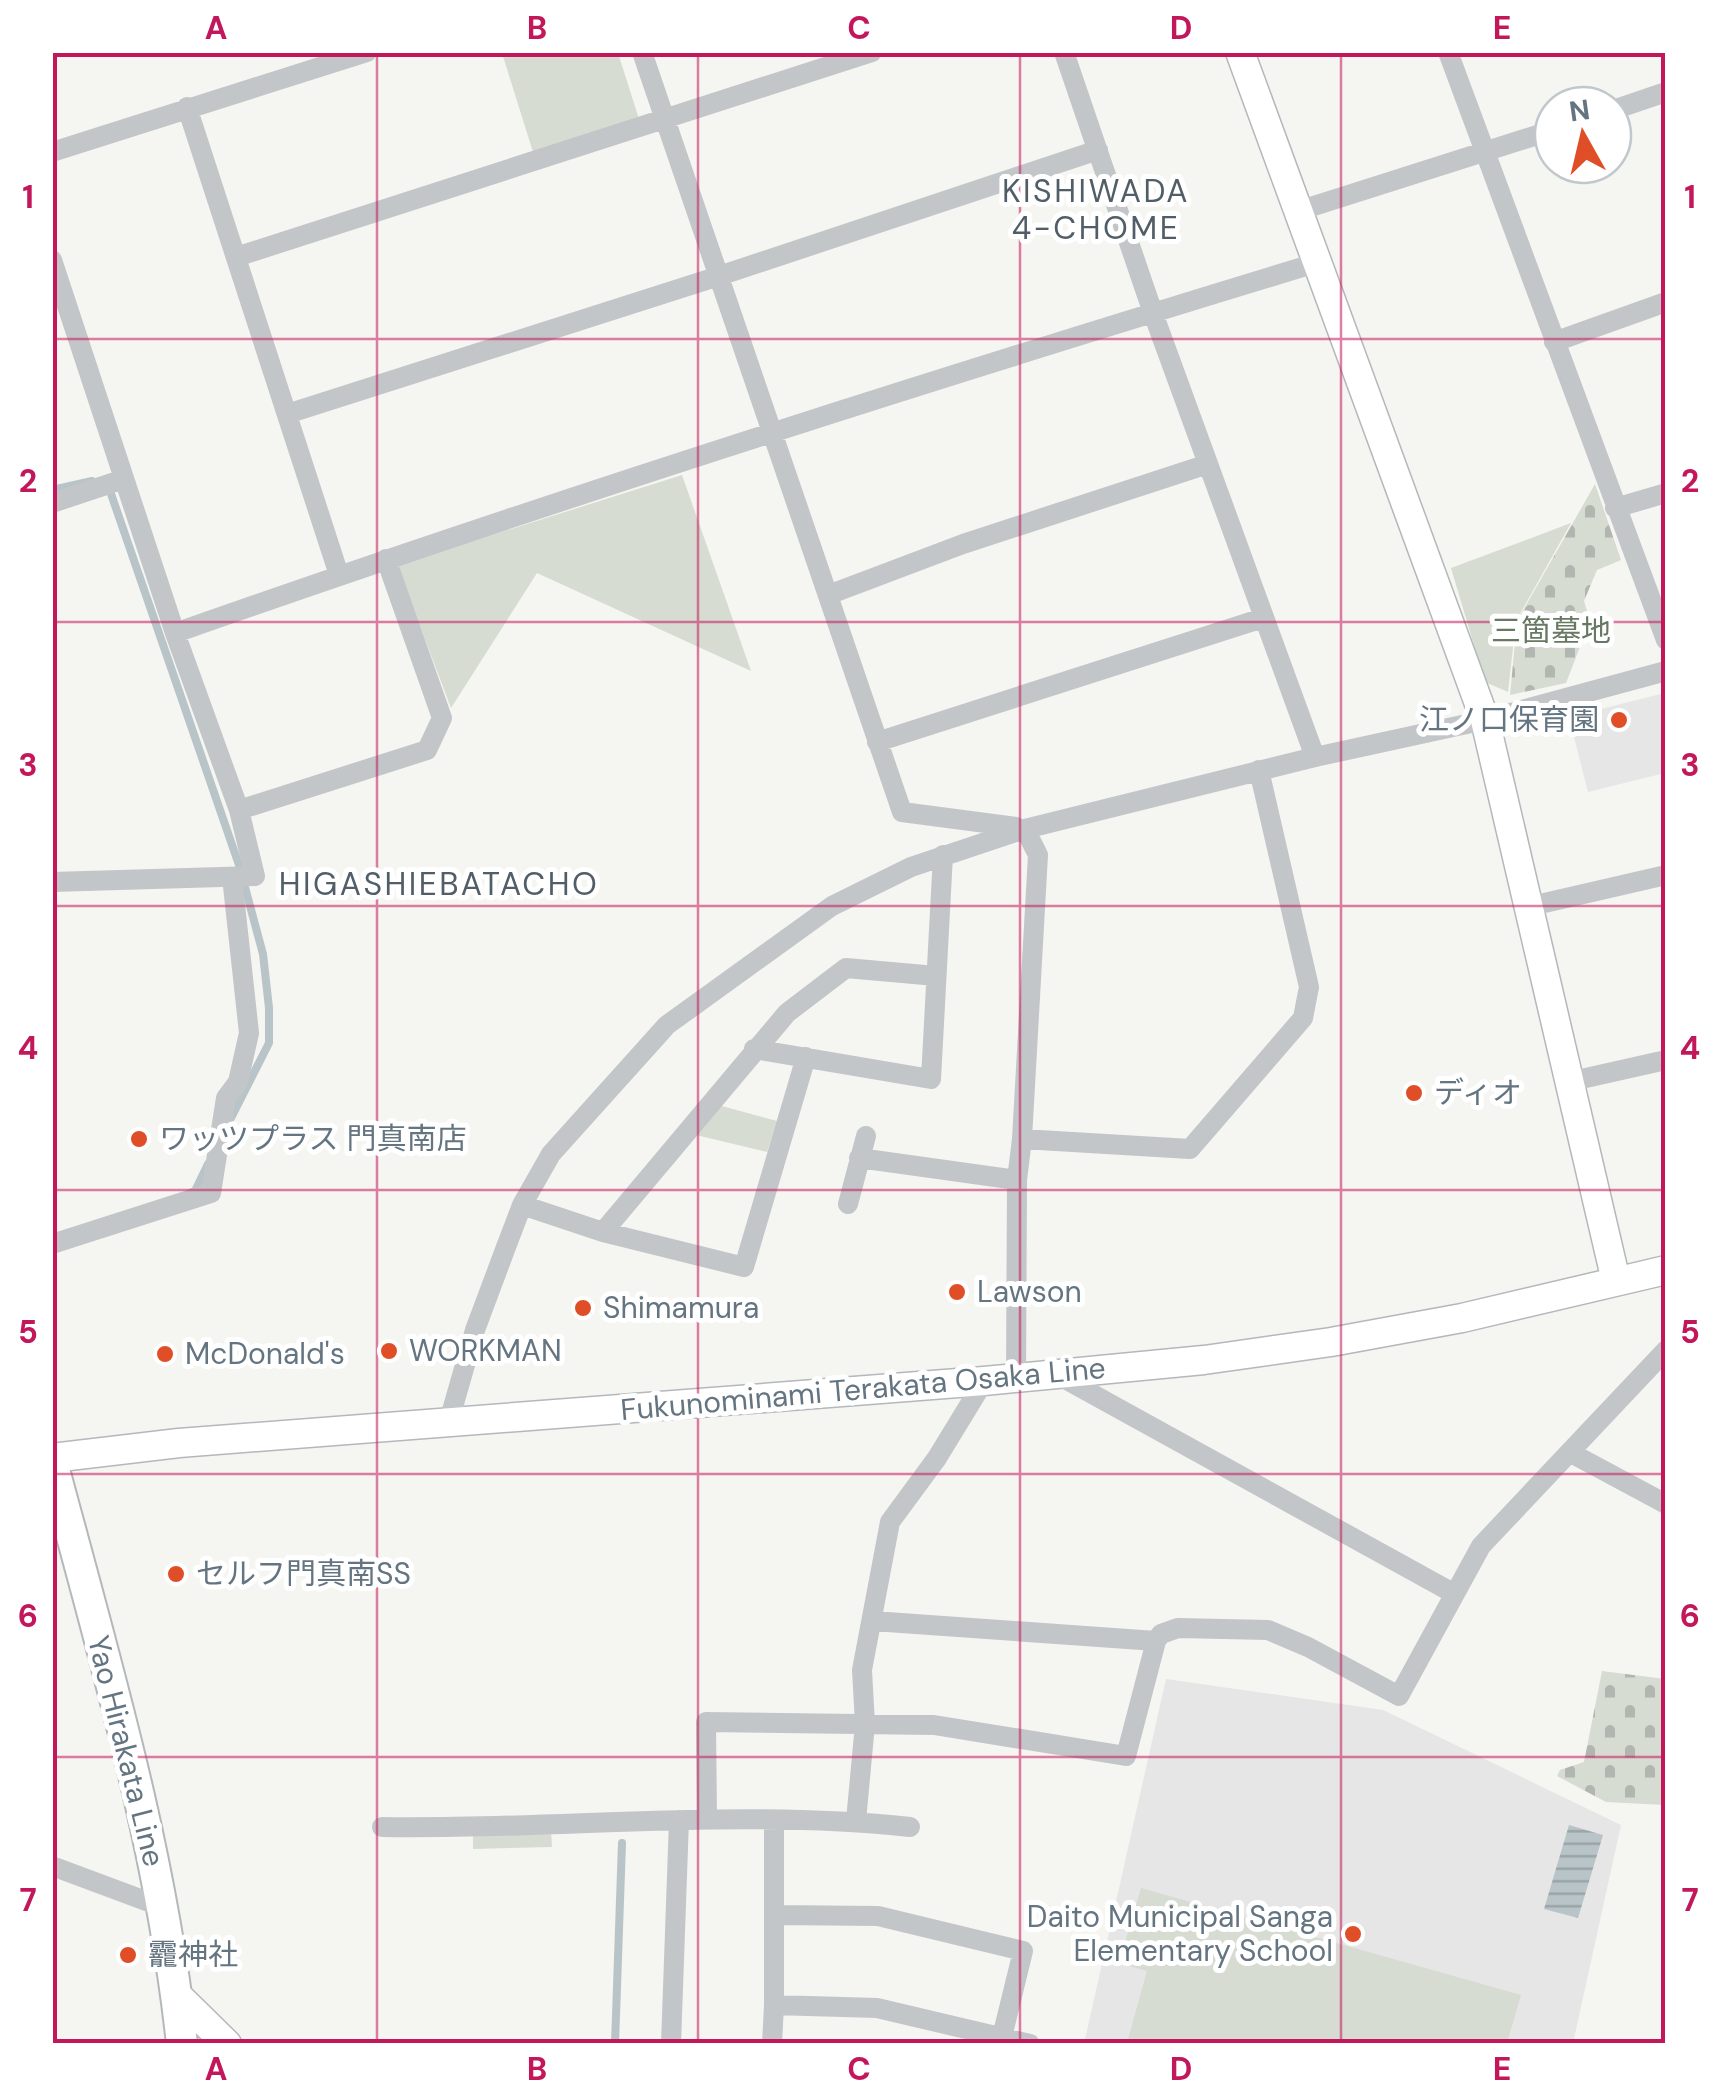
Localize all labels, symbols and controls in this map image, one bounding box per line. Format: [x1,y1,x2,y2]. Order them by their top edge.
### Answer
text: A [205,7,227,49]
text: B [527,7,547,49]
text: C [847,7,871,49]
text: D [1170,7,1192,49]
text: E [1493,7,1511,49]
north arrow [1533,85,1633,185]
text: N [1567,91,1592,130]
district label: KISHIWADA 4-CHOME [1002,170,1190,249]
text: 1 [22,176,34,218]
text: 1 [1684,176,1696,218]
text: 2 [19,460,37,502]
text: 2 [1681,460,1699,502]
park label: 三箇墓地 [1491,611,1611,650]
place label: 江ノ口保育園 [1419,700,1599,739]
marker: 江ノ口保育園 [1608,709,1630,731]
text: 3 [18,744,38,786]
text: 3 [1680,744,1700,786]
district label: HIGASHIEBATACHO [279,863,599,905]
text: 4 [18,1027,38,1069]
text: 4 [1680,1027,1700,1069]
place label: ディオ [1434,1073,1522,1112]
marker: ディオ [1403,1082,1425,1104]
place label: ワッツプラス 門真南店 [159,1119,466,1158]
marker: ワッツプラス 門真南店 [128,1128,150,1150]
place label: Lawson [977,1272,1082,1311]
marker: Lawson [946,1281,968,1303]
place label: Shimamura [603,1288,759,1327]
marker: Shimamura [572,1297,594,1319]
text: 5 [18,1311,38,1353]
text: 5 [1680,1311,1700,1353]
place label: WORKMAN [409,1331,562,1370]
place label: McDonald's [185,1334,345,1373]
marker: WORKMAN [378,1340,400,1362]
marker: McDonald's [154,1343,176,1365]
street label: Fukunominami Terakata Osaka Line [619,1348,1107,1429]
place label: セルフ門真南SS [196,1554,411,1593]
marker: セルフ門真南SS [165,1563,187,1585]
text: 6 [18,1595,38,1637]
text: 6 [1680,1595,1700,1637]
street label: Yao Hirakata Line [79,1631,174,1870]
text: 7 [19,1879,37,1921]
text: 7 [1681,1879,1699,1921]
place label: Daito Municipal Sanga Elementary School [1027,1897,1333,1970]
marker: Daito Municipal Sanga Elementary School [1342,1923,1364,1945]
place label: 龗神社 [148,1935,238,1974]
marker: 龗神社 [117,1944,139,1966]
text: A [205,2048,227,2090]
text: B [527,2048,547,2090]
text: C [847,2048,871,2090]
text: D [1170,2048,1192,2090]
text: E [1493,2048,1511,2090]

